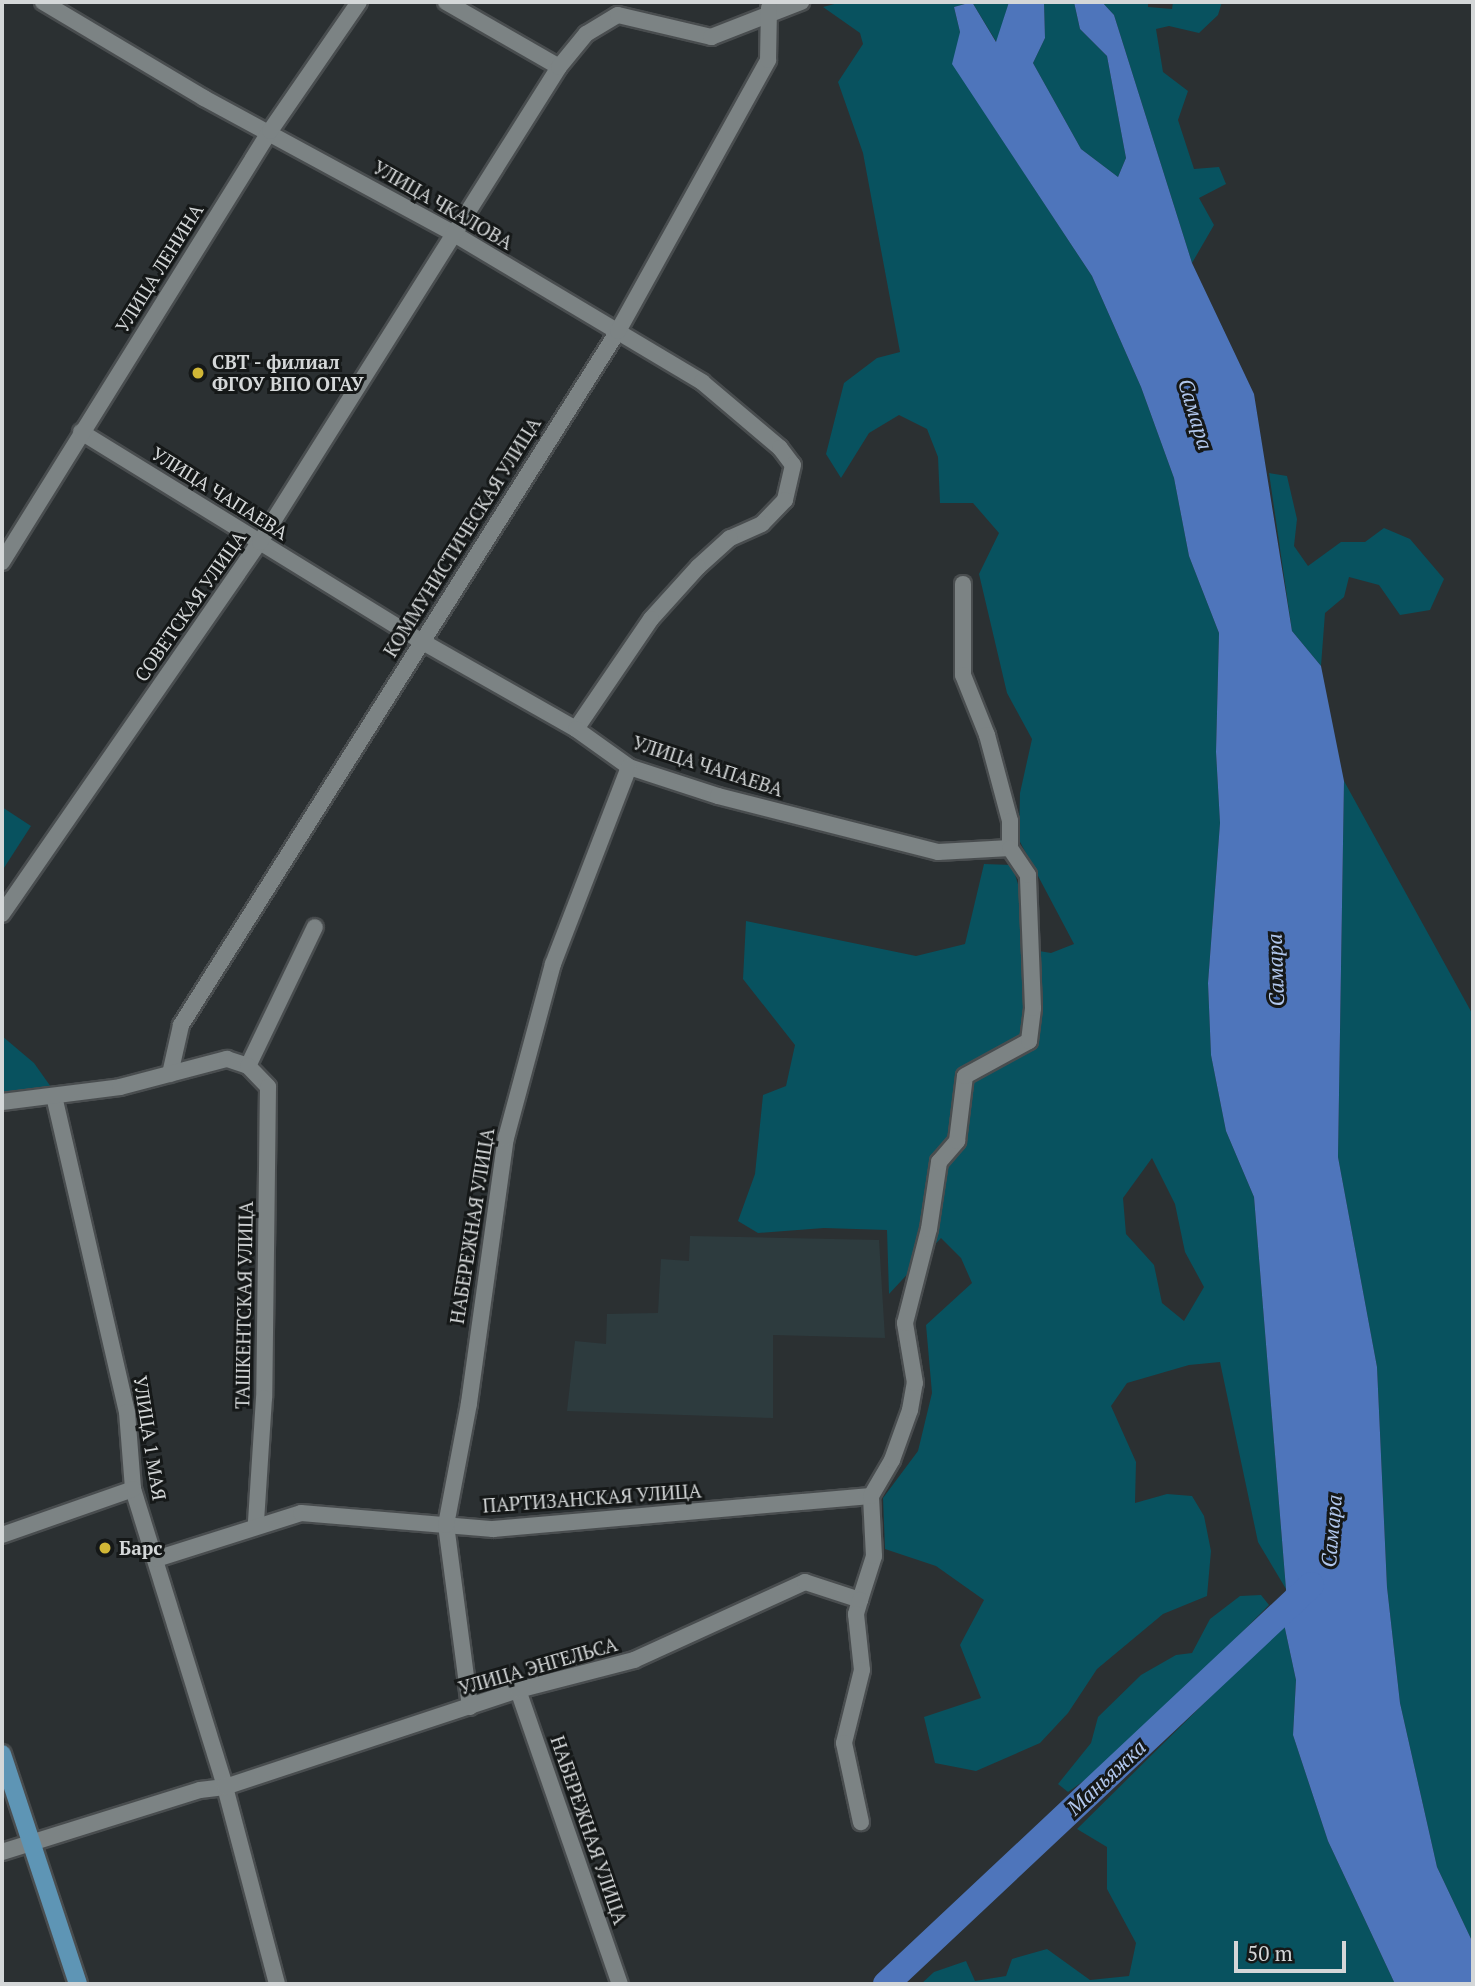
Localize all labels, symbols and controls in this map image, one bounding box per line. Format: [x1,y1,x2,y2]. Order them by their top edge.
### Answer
street label: УЛИЦА ЧКАЛОВА [369,156,517,254]
street label: УЛИЦА ЛЕНИНА [110,199,208,337]
place label: СВТ - филиал ФГОУ ВПО ОГАУ [212,351,364,395]
marker: СВТ - филиал ФГОУ ВПО ОГАУ [190,365,206,381]
water label: Самара [1173,375,1219,453]
street label: КОММУНИСТИЧЕСКАЯ УЛИЦА [378,413,546,661]
street label: УЛИЦА ЧАПАЕВА [147,442,293,544]
street label: СОВЕТСКАЯ УЛИЦА [129,526,251,686]
street label: УЛИЦА ЧАПАЕВА [630,731,786,801]
water label: Самара [1261,933,1289,1007]
street label: НАБЕРЕЖНАЯ УЛИЦА [445,1126,499,1326]
street label: ТАШКЕНТСКАЯ УЛИЦА [231,1201,257,1409]
street label: УЛИЦА 1 МАЯ [129,1374,171,1502]
street label: ПАРТИЗАНСКАЯ УЛИЦА [481,1479,703,1517]
water label: Самара [1315,1494,1347,1568]
place label: Барс [119,1537,163,1559]
marker: Барс [97,1540,113,1556]
street label: УЛИЦА ЭНГЕЛЬСА [456,1632,620,1700]
street label: НАБЕРЕЖНАЯ УЛИЦА [546,1733,632,1927]
water label: Маньяжка [1061,1734,1151,1820]
scale bar [1237,1926,1349,1970]
text: 50 m [1247,1939,1293,1967]

